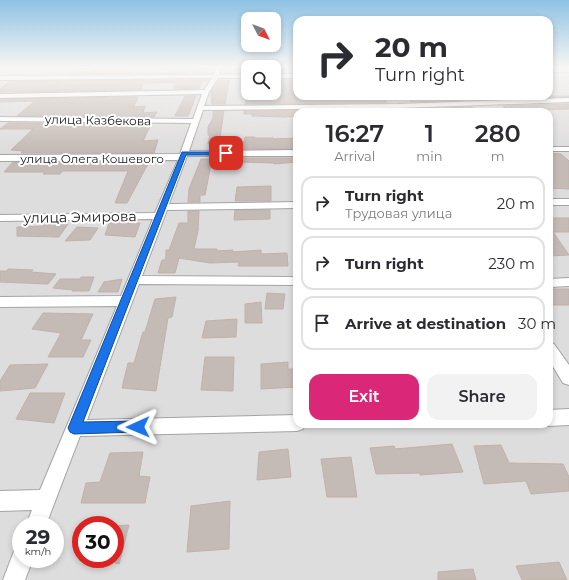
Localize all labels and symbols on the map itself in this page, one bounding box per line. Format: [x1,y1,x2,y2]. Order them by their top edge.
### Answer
north arrow [241,12,281,52]
street label: улица Казбекова [44,112,151,128]
pin [209,136,243,170]
street label: улица Олега Кошевого [19,151,164,166]
street label: улица Эмирова [22,207,137,227]
position arrow [117,406,159,448]
speed limit sign: 30 [72,516,124,568]

